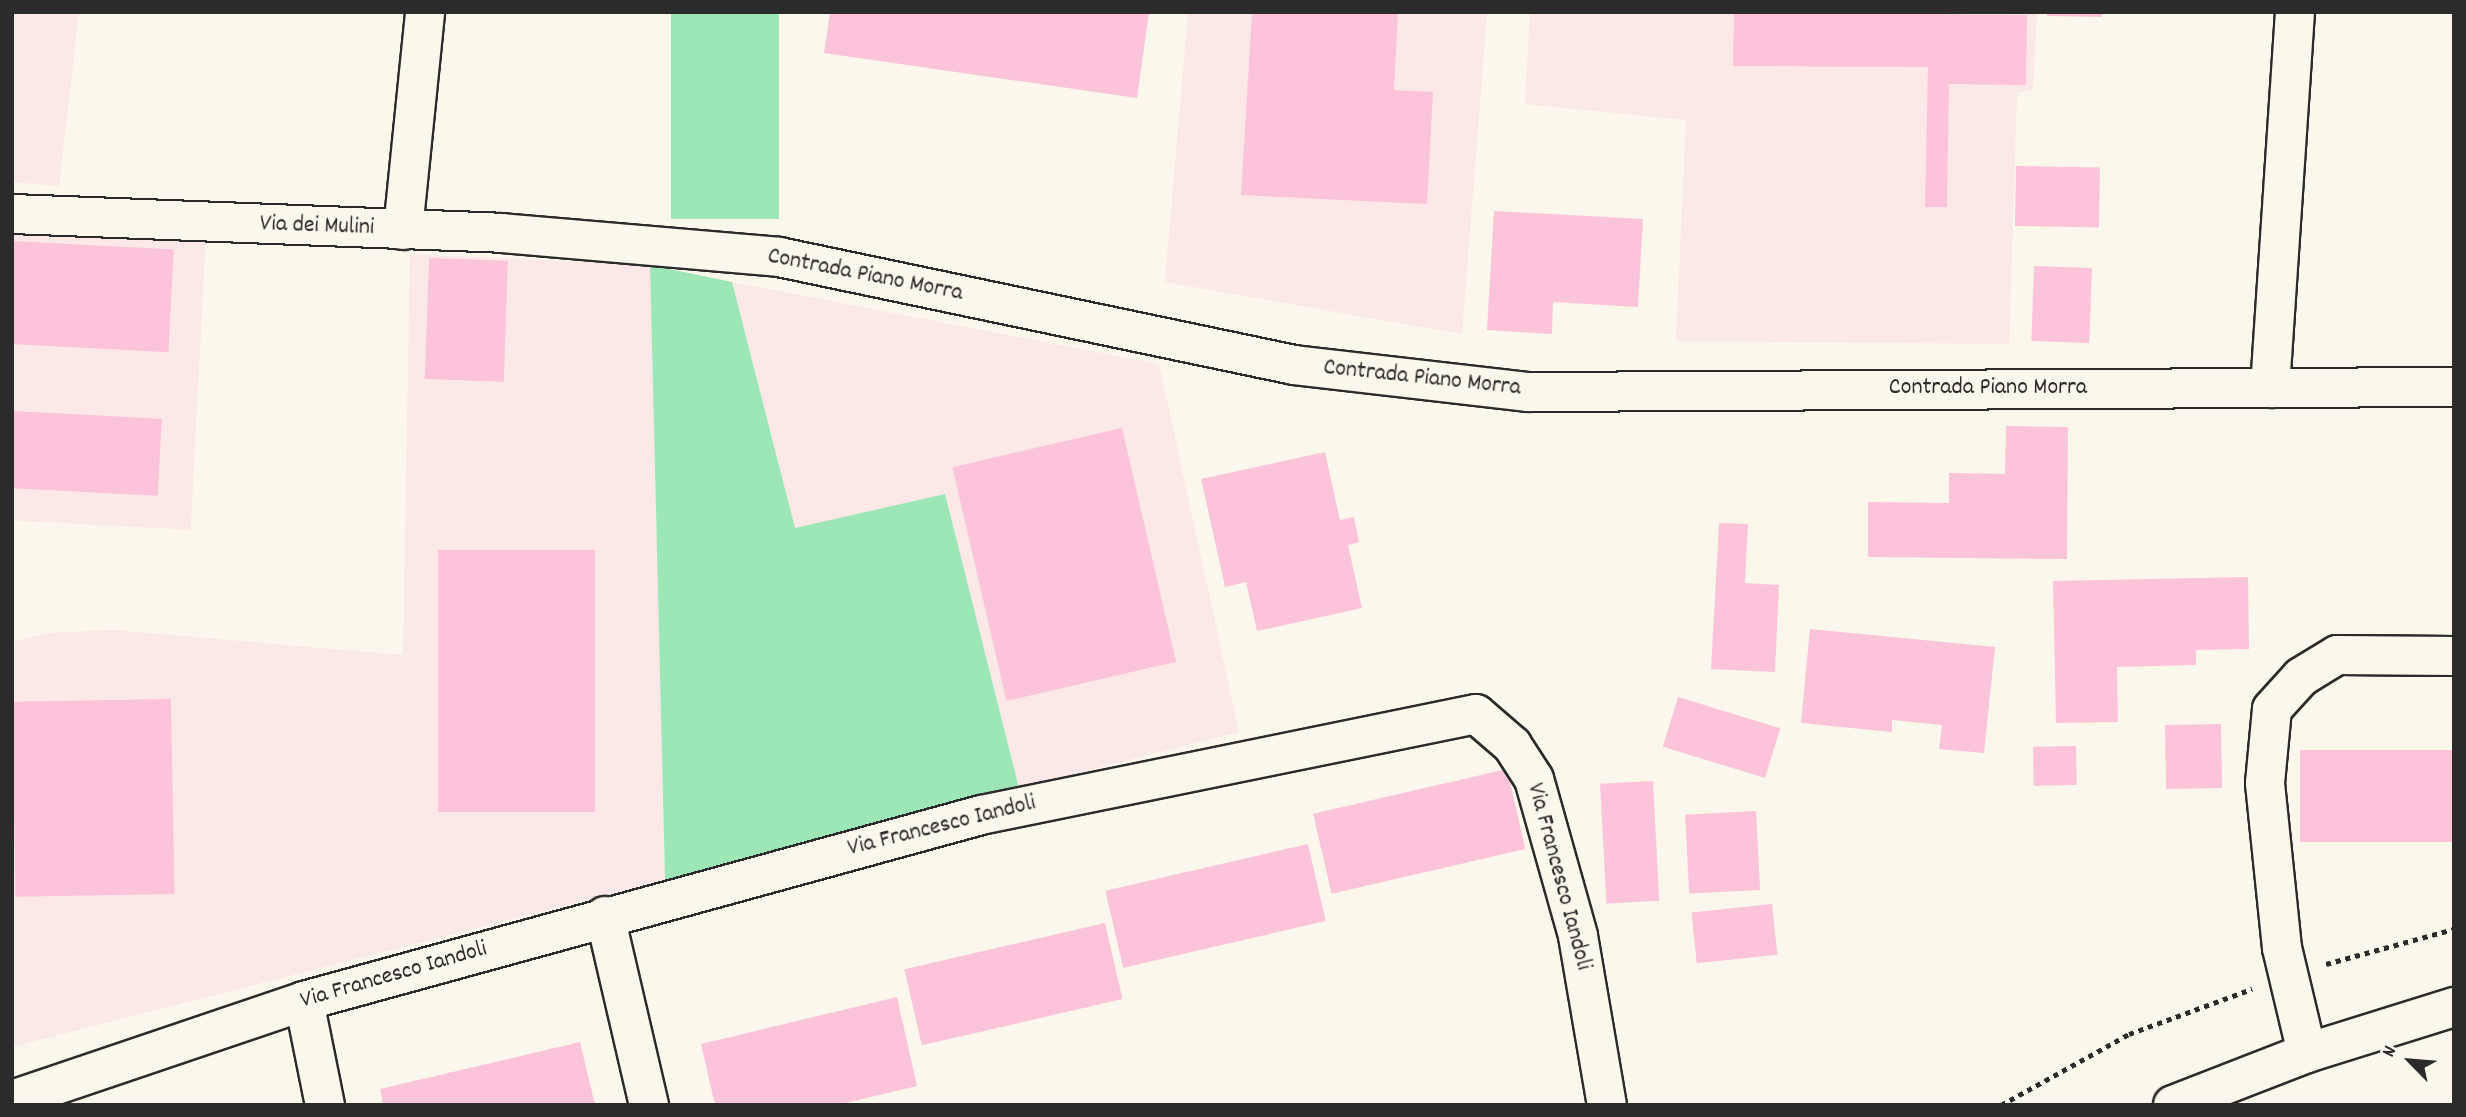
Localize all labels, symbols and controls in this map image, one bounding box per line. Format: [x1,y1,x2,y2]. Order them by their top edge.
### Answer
street label: Via dei Mulini [259,211,375,243]
street label: Contrada Piano Morra [765,243,965,309]
street label: Contrada Piano Morra [1322,354,1522,404]
street label: Contrada Piano Morra [1889,375,2087,403]
street label: Via Francesco Iandoli [1519,780,1597,974]
street label: Via Francesco Iandoli [845,790,1039,864]
street label: Via Francesco Iandoli [297,936,491,1016]
north arrow [2375,1026,2445,1096]
text: N [2376,1042,2405,1062]

